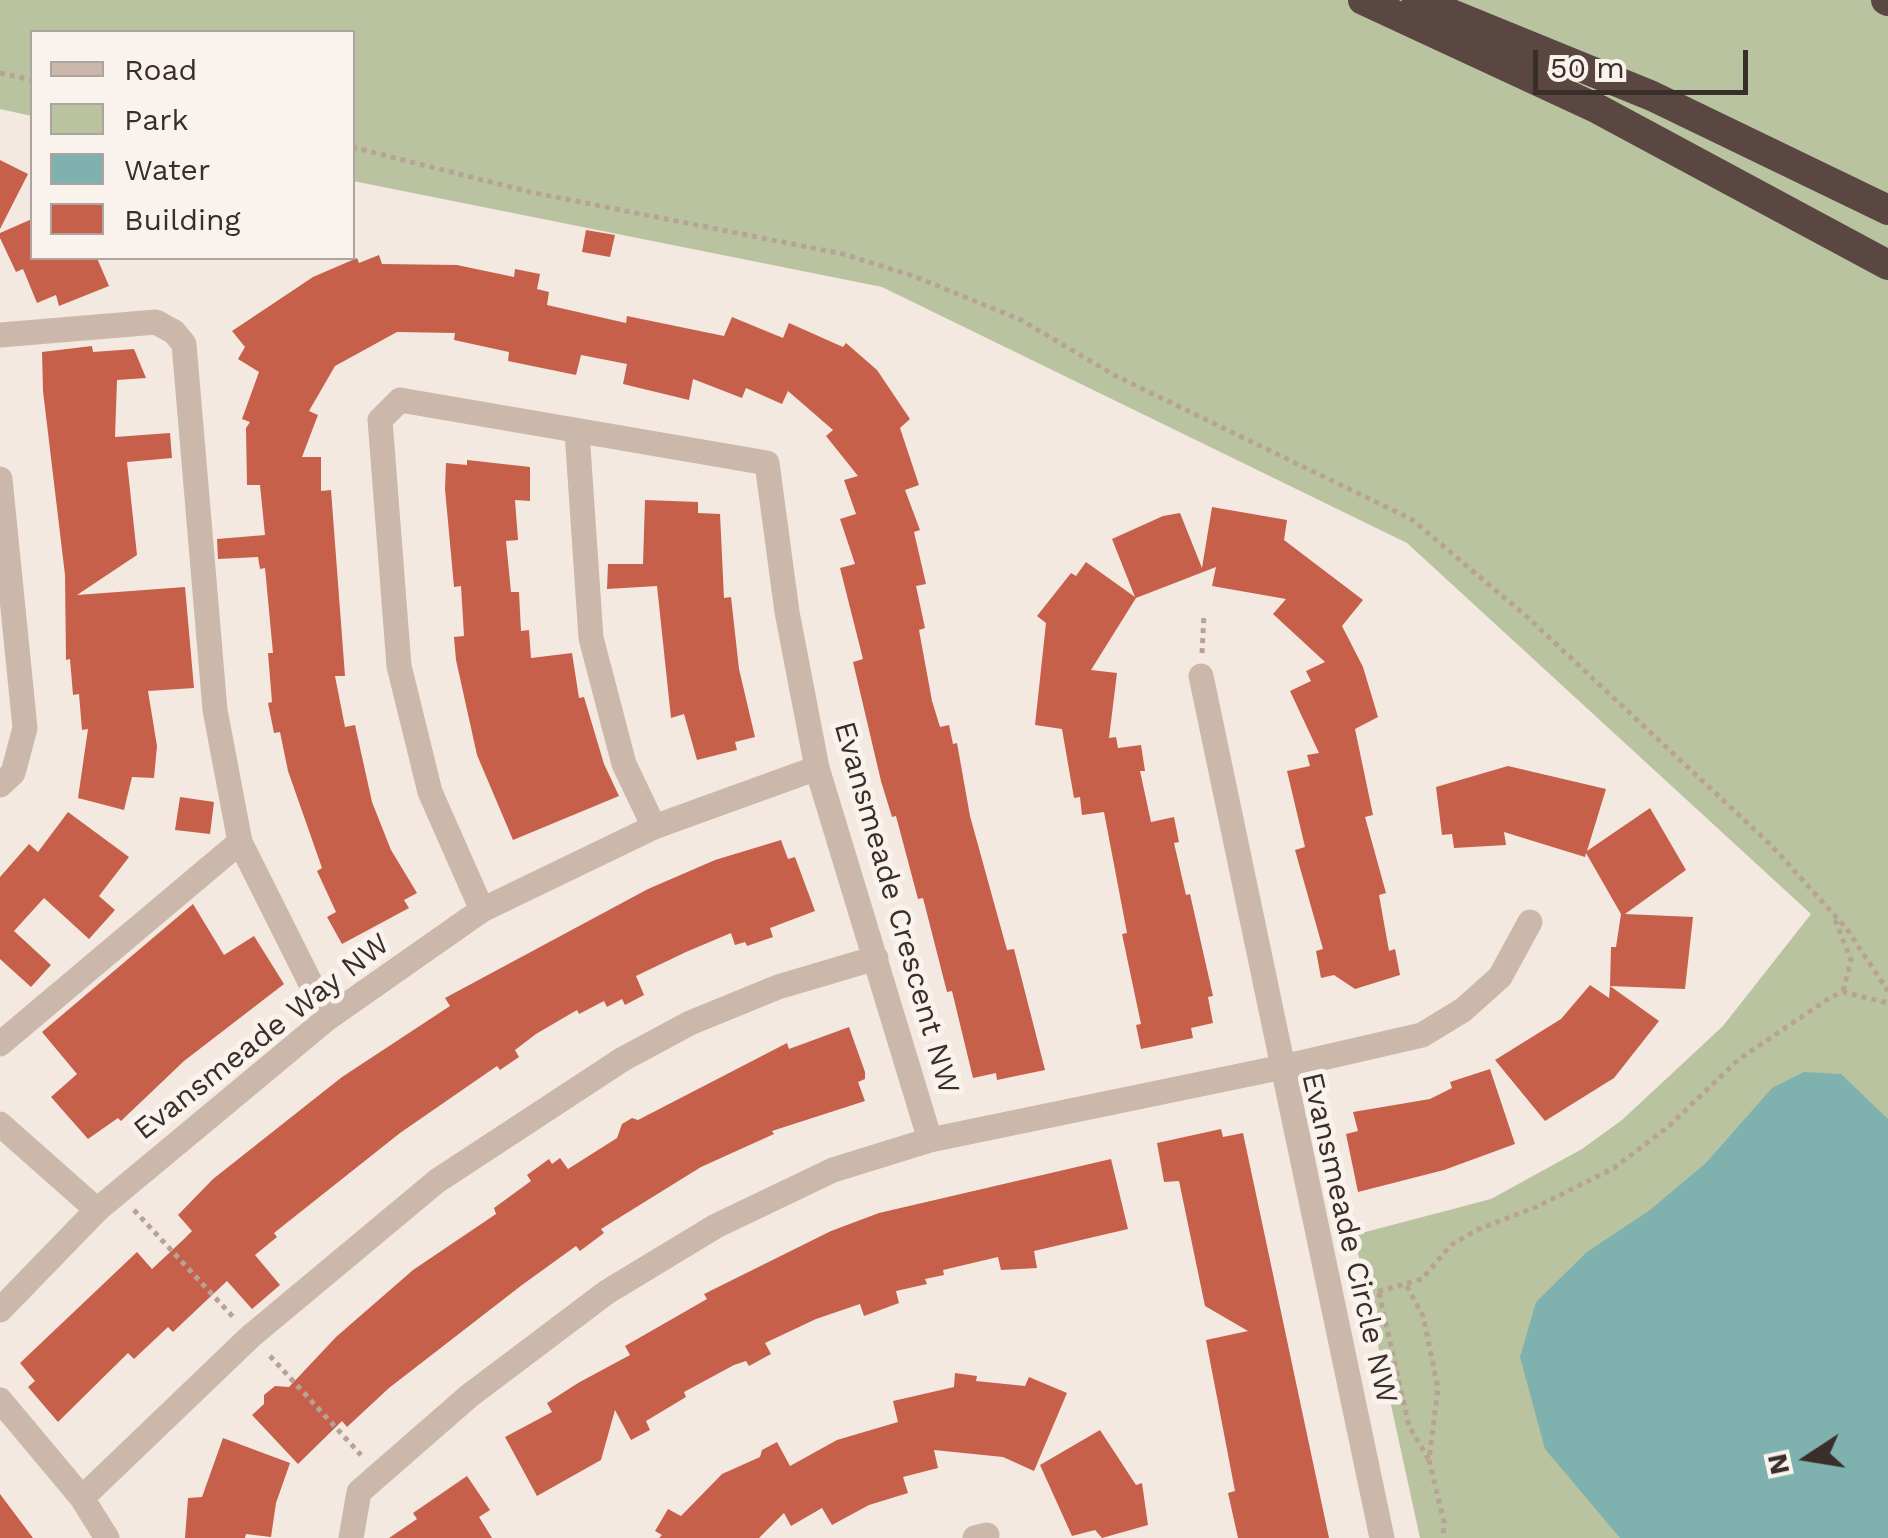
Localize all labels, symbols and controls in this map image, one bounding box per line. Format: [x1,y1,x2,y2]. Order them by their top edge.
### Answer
legend [30,30,355,260]
scale bar [1538,30,1753,92]
text: 50 m [1550,50,1625,85]
text: Road [124,52,197,87]
text: Park [124,102,189,137]
text: Water [124,152,210,187]
text: Building [124,202,241,237]
street label: Evansmeade Crescent NW [826,718,966,1098]
street label: Evansmeade Way NW [127,926,397,1148]
street label: Evansmeade Circle NW [1293,1069,1405,1407]
north arrow [1758,1408,1858,1508]
text: N [1760,1451,1796,1478]

